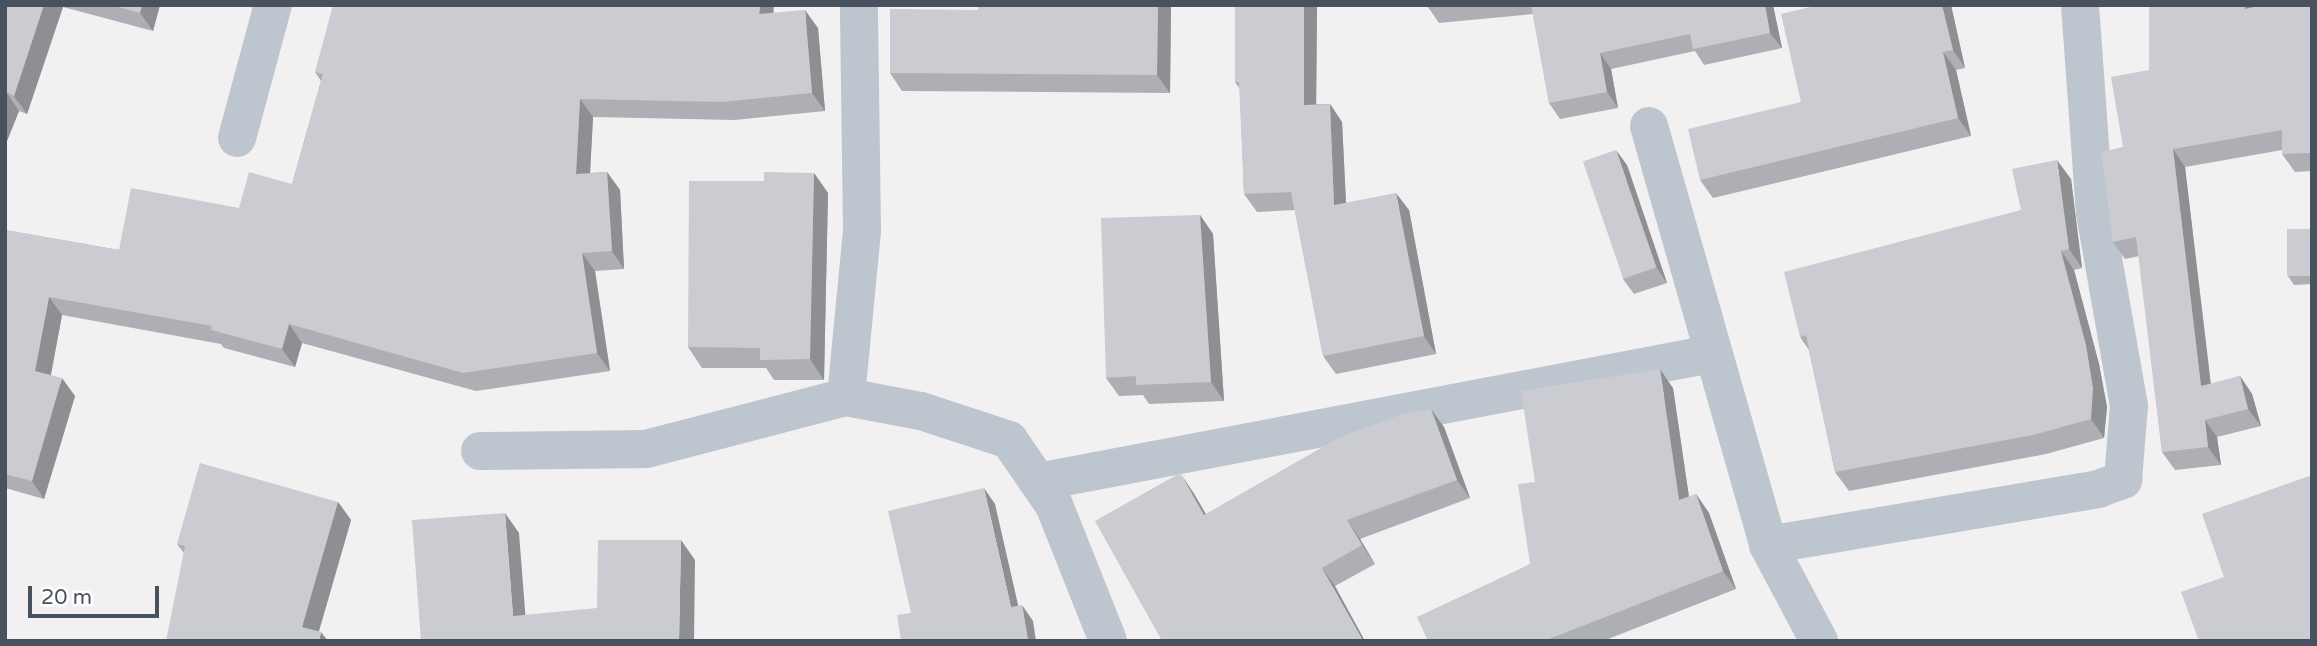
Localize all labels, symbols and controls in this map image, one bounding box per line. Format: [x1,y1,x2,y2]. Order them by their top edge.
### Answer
scale bar [32,572,163,616]
text: 20 m [41,585,92,610]

